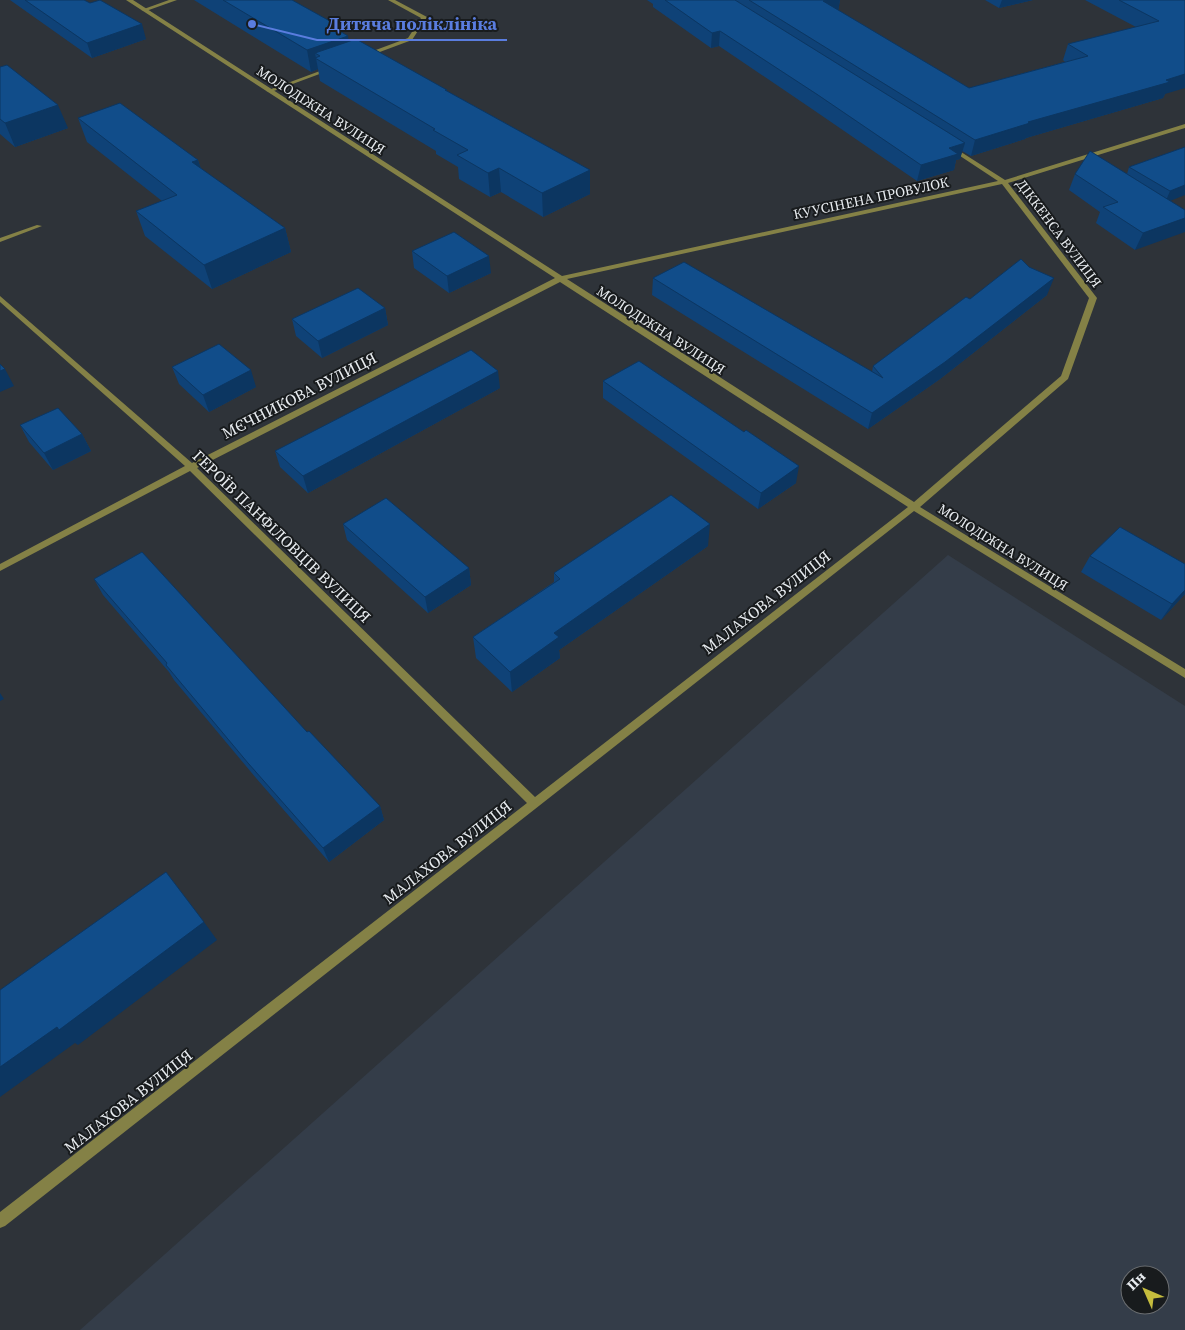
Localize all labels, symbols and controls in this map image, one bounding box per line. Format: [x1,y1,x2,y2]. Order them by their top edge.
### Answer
callout: Дитяча поліклініка [317,7,507,40]
text: Дитяча поліклініка [327,11,498,36]
street label: МОЛОДІЖНА ВУЛИЦЯ [253,61,389,159]
street label: КУУСІНЕНА ПРОВУЛОК [791,172,951,224]
street label: ДІККЕНСА ВУЛИЦЯ [1012,175,1106,291]
street label: МОЛОДІЖНА ВУЛИЦЯ [593,281,729,379]
street label: МЄЧНИКОВА ВУЛИЦЯ [218,346,380,444]
street label: ГЕРОЇВ ПАНФІЛОВЦІВ ВУЛИЦЯ [188,445,376,627]
street label: МОЛОДІЖНА ВУЛИЦЯ [934,499,1072,595]
street label: МАЛАХОВА ВУЛИЦЯ [697,545,835,659]
street label: МАЛАХОВА ВУЛИЦЯ [378,795,516,909]
street label: МАЛАХОВА ВУЛИЦЯ [59,1044,197,1158]
north arrow [1120,1265,1170,1315]
text: Пн [1122,1267,1150,1295]

